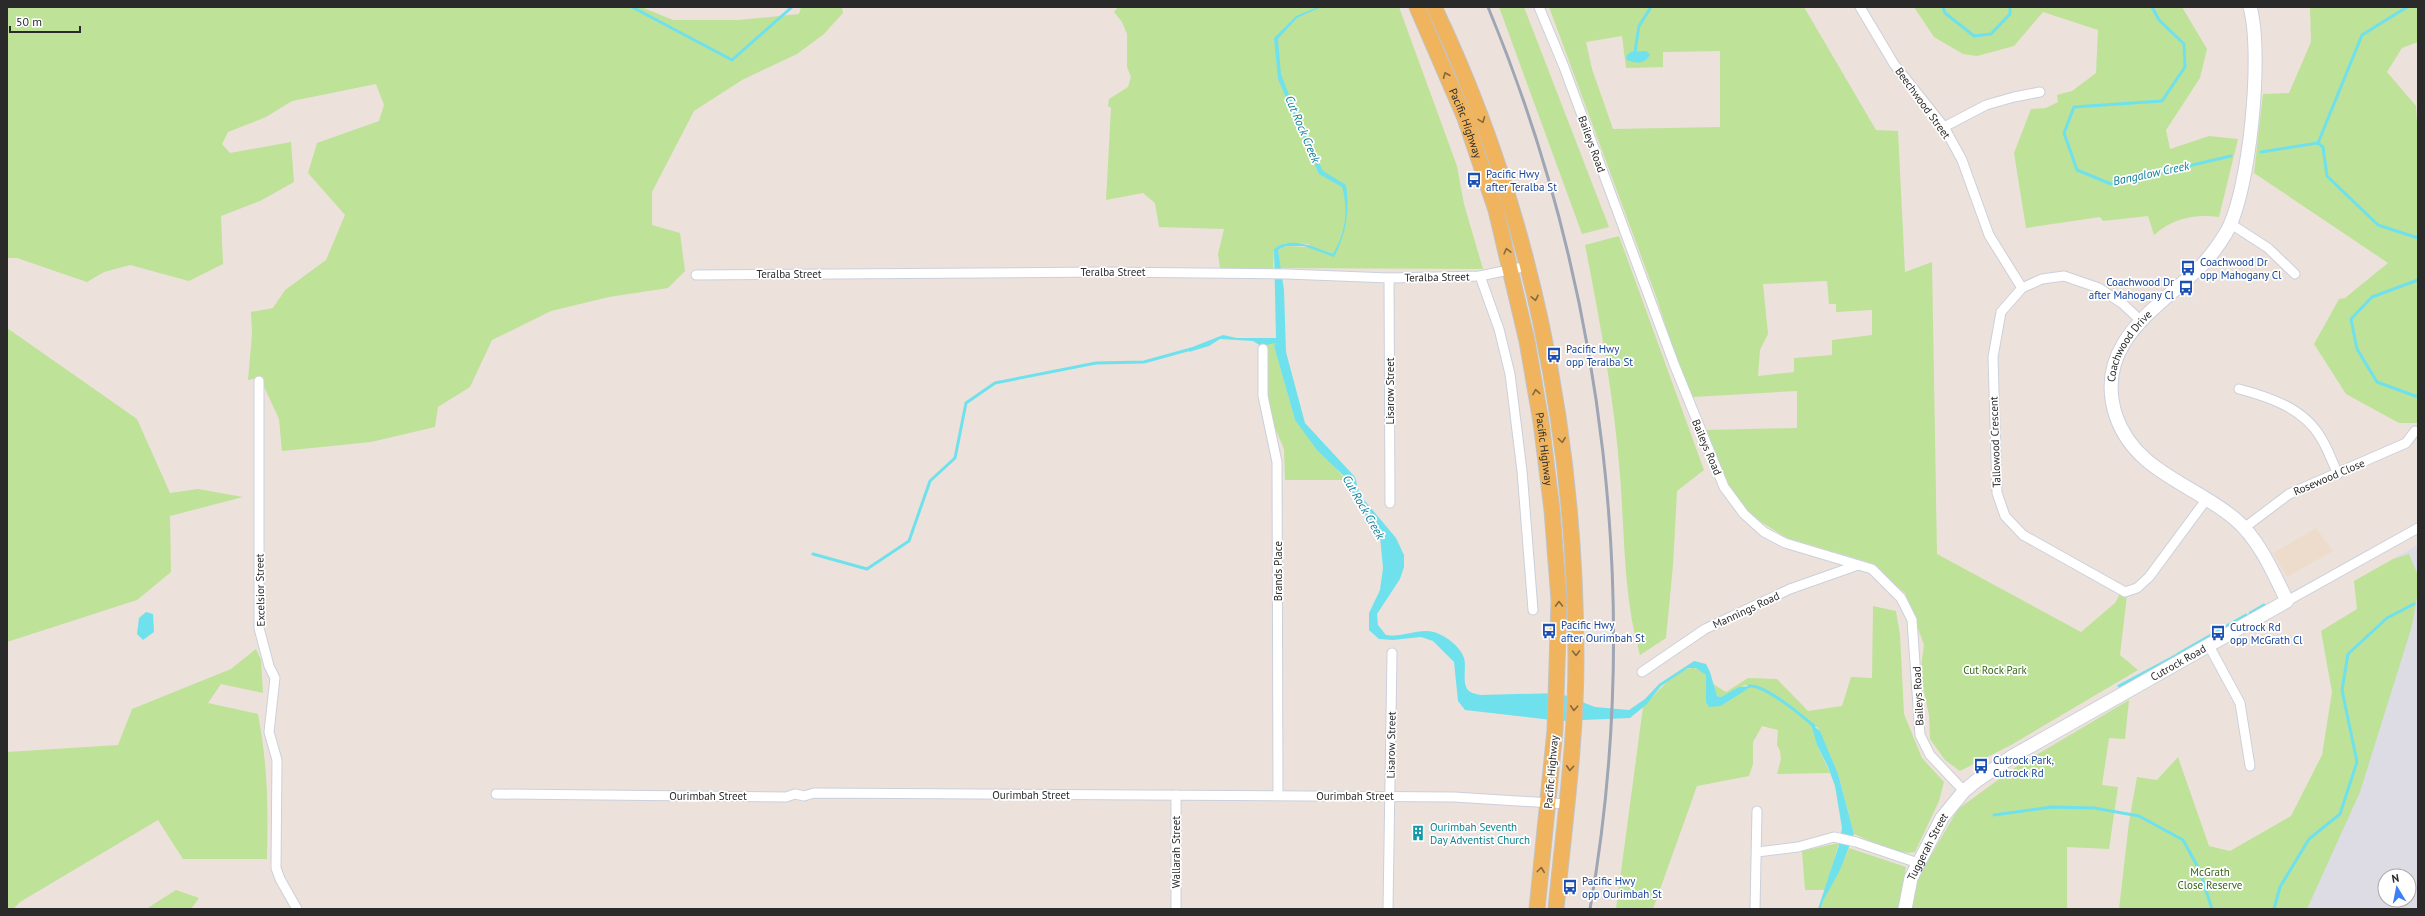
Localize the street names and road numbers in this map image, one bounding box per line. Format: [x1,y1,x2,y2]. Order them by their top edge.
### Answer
street label: Beechwood Street [1892,64,1954,142]
street label: Pacific Highway [1446,86,1485,161]
street label: Baileys Road [1575,114,1609,174]
street label: Teralba Street [1080,265,1146,279]
street label: Teralba Street [756,267,822,281]
street label: Teralba Street [1404,269,1470,285]
street label: Coachwood Drive [2104,307,2155,383]
street label: Lisarow Street [1383,357,1397,425]
street label: Tallowood Crescent [1986,396,2004,488]
street label: Pacific Highway [1532,411,1556,487]
street label: Baileys Road [1689,417,1725,477]
street label: Rosewood Close [2291,456,2367,498]
street label: Brands Place [1271,540,1285,601]
street label: Excelsior Street [252,553,268,627]
street label: Mannings Road [1710,588,1782,632]
street label: Cutrock Road [2148,641,2209,684]
street label: Baileys Road [1909,666,1927,726]
street label: Lisarow Street [1383,711,1399,779]
street label: Pacific Highway [1541,734,1561,809]
street label: Ourimbah Street [992,788,1070,802]
street label: Ourimbah Street [669,789,747,803]
street label: Ourimbah Street [1316,789,1394,803]
street label: Tuggerah Street [1904,809,1951,883]
street label: Wallarah Street [1169,816,1183,888]

